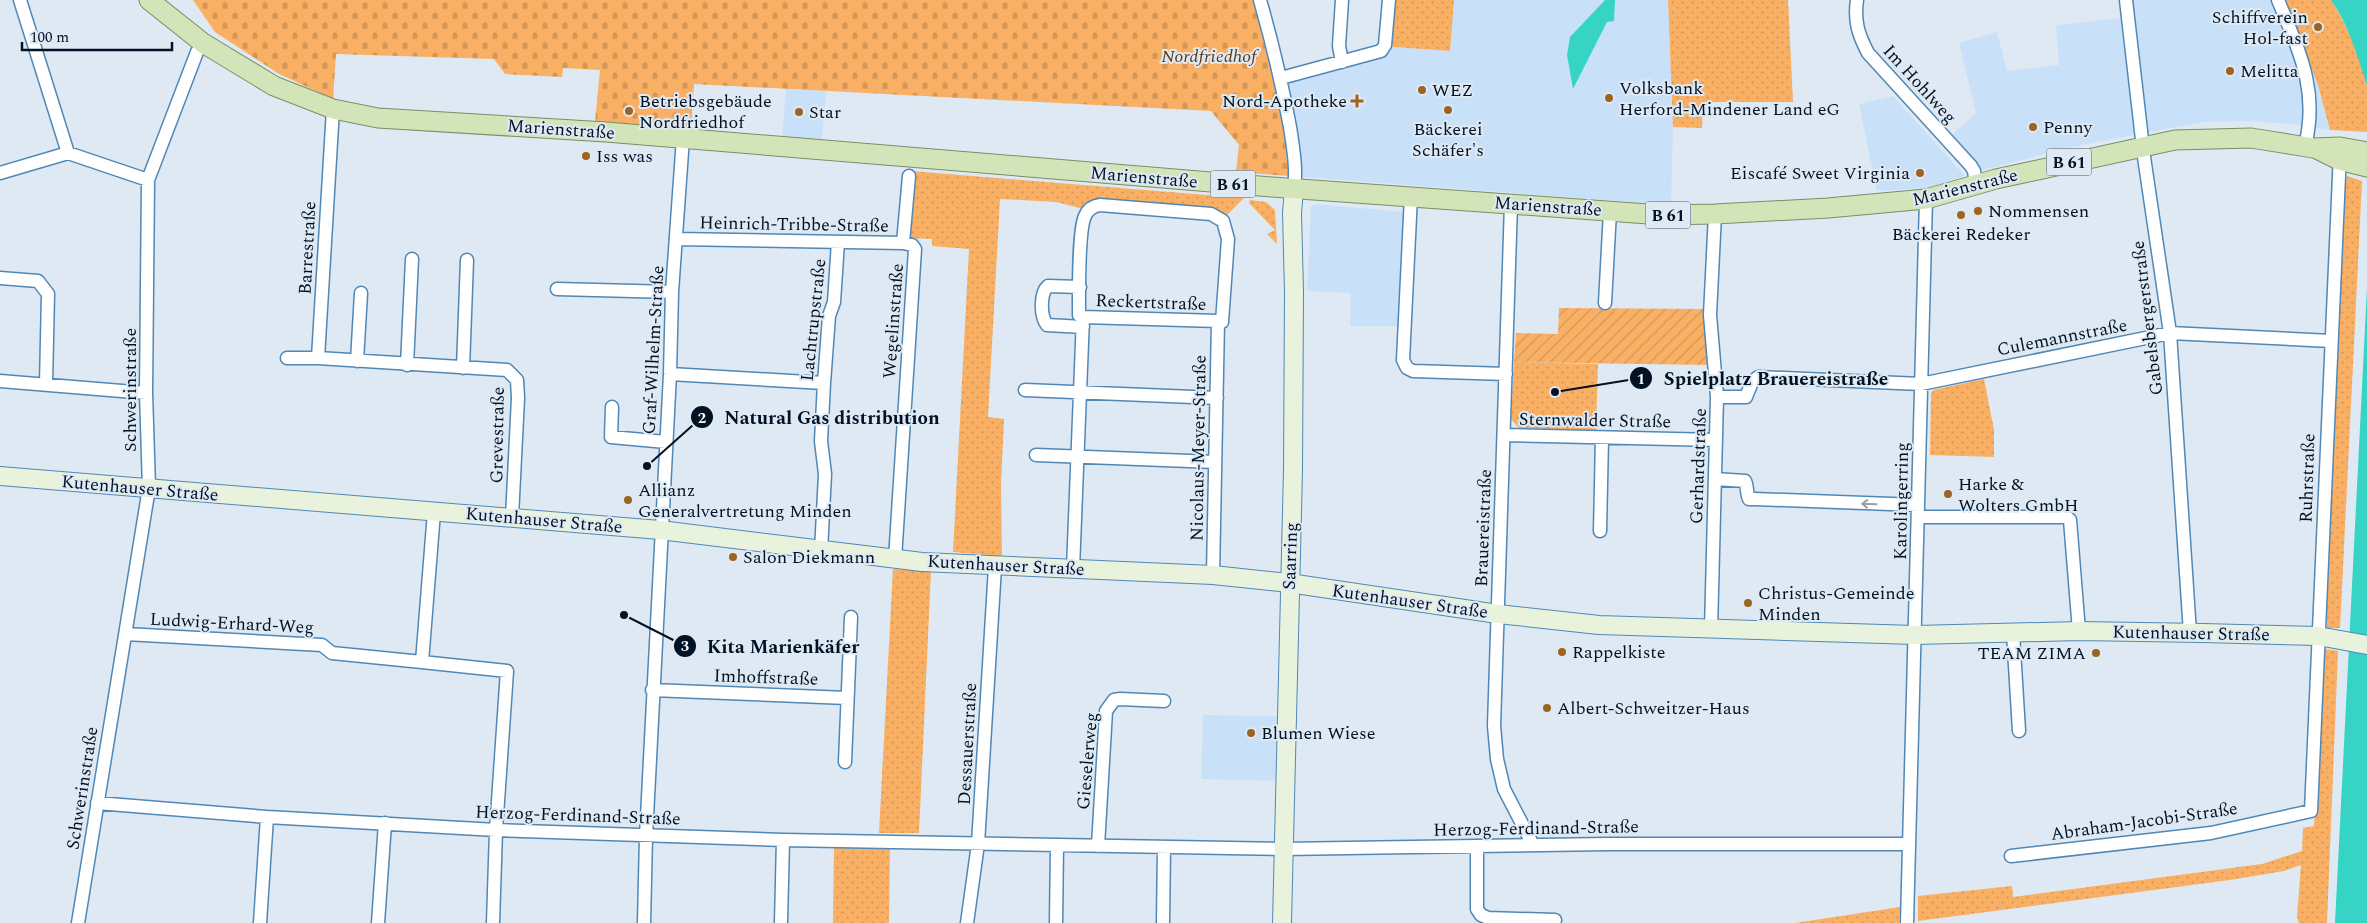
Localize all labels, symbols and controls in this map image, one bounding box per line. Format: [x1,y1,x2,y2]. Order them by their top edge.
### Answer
place label: Schiffverein Hol-fast [2212,4,2308,52]
scale bar [22,20,172,52]
marker: Schiffverein Hol-fast [2312,21,2324,33]
text: 100 m [30,26,69,49]
street label: Im Hohlweg [1876,38,1963,130]
park label: Nordfriedhof [1161,43,1260,70]
place label: Melitta [2240,58,2299,85]
marker: Melitta [2224,65,2236,77]
place label: Volksbank Herford-Mindener Land eG [1619,75,1840,123]
place label: WEZ [1432,77,1473,104]
marker: WEZ [1416,84,1428,96]
place label: Betriebsgebäude Nordfriedhof [639,88,772,136]
place label: Nord-Apotheke [1222,88,1347,115]
marker: Volksbank Herford-Mindener Land eG [1603,92,1615,104]
marker: Nord-Apotheke [1351,95,1363,107]
place label: Star [809,99,841,126]
marker: Bäckerei Schäfer's [1442,104,1454,116]
marker: Betriebsgebäude Nordfriedhof [623,105,635,117]
marker: Star [793,106,805,118]
street label: Marienstraße [506,112,616,147]
place label: Penny [2043,114,2094,141]
place label: Bäckerei Schäfer's [1412,116,1484,164]
marker: Penny [2027,121,2039,133]
place label: Iss was [596,143,653,170]
road number: B 61 [2046,148,2092,176]
marker: Iss was [580,150,592,162]
street label: Marienstraße [1089,159,1199,196]
place label: Eiscafé Sweet Virginia [1730,160,1910,187]
street label: Marienstraße [1910,161,2021,214]
marker: Eiscafé Sweet Virginia [1914,167,1926,179]
road number: B 61 [1210,170,1256,198]
street label: Marienstraße [1493,189,1603,224]
place label: Nommensen [1988,198,2089,225]
street label: Barrestraße [292,201,323,295]
road number: B 61 [1646,202,1690,228]
marker: Nommensen [1972,205,1984,217]
street label: Heinrich-Tribbe-Straße [699,209,889,240]
marker: Bäckerei Redeker [1955,209,1967,221]
place label: Bäckerei Redeker [1892,221,2030,248]
street label: Gabelsbergerstraße [2125,239,2170,397]
street label: Lachtrupstraße [794,257,833,383]
street label: Wegelinstraße [876,262,911,380]
street label: Graf-Wilhelm-Straße [636,265,671,435]
street label: Reckertstraße [1095,287,1207,318]
street label: Culemannstraße [1995,312,2130,363]
street label: Schwerinstraße [117,328,144,452]
street label: Nicolaus-Meyer-Straße [1183,355,1214,541]
callout: Spielplatz Brauereistraße [1628,361,1898,395]
text: Spielplatz Brauereistraße [1664,365,1888,394]
text: 1 [1637,368,1645,391]
street label: Grevestraße [483,386,512,484]
callout: Natural Gas distribution [690,400,950,434]
text: Natural Gas distribution [724,404,940,433]
street label: Sternwalder Straße [1519,406,1671,435]
text: 2 [698,407,706,430]
street label: Gerhardstraße [1683,408,1714,524]
street label: Ruhrstraße [2292,433,2323,523]
street label: Karolingerring [1887,442,1916,560]
street label: Kutenhauser Straße [60,468,220,509]
street label: Brauereistraße [1468,469,1499,588]
place label: Harke & Wolters GmbH [1958,471,2079,519]
place label: Allianz Generalvertretung Minden [638,477,852,525]
marker: Harke & Wolters GmbH [1942,488,1954,500]
marker: Allianz Generalvertretung Minden [622,494,634,506]
one-way arrow [1862,499,1878,508]
street label: Kutenhauser Straße [464,500,624,541]
street label: Saarring [1276,522,1305,590]
place label: Salon Diekmann [743,544,875,571]
street label: Kutenhauser Straße [927,548,1085,583]
marker: Salon Diekmann [727,551,739,563]
street label: Kutenhauser Straße [1330,577,1490,626]
place label: Christus-Gemeinde Minden [1758,580,1915,628]
marker: Christus-Gemeinde Minden [1742,597,1754,609]
street label: Ludwig-Erhard-Weg [149,606,315,641]
street label: Kutenhauser Straße [2112,619,2270,648]
callout: Kita Marienkäfer [672,629,870,663]
text: Kita Marienkäfer [707,633,860,662]
text: 3 [681,635,689,658]
place label: Rappelkiste [1572,639,1665,666]
place label: TEAM ZIMA [1977,640,2086,667]
marker: Rappelkiste [1556,646,1568,658]
marker: TEAM ZIMA [2090,647,2102,659]
street label: Imhoffstraße [713,662,819,693]
street label: Dessauerstraße [951,682,984,806]
place label: Albert-Schweitzer-Haus [1557,695,1750,722]
marker: Albert-Schweitzer-Haus [1541,702,1553,714]
street label: Gieselerweg [1070,711,1105,811]
place label: Blumen Wiese [1261,720,1376,747]
street label: Schwerinstraße [59,725,106,852]
marker: Blumen Wiese [1245,727,1257,739]
street label: Abraham-Jacobi-Straße [2049,795,2239,848]
street label: Herzog-Ferdinand-Straße [475,798,681,833]
street label: Herzog-Ferdinand-Straße [1433,813,1639,844]

